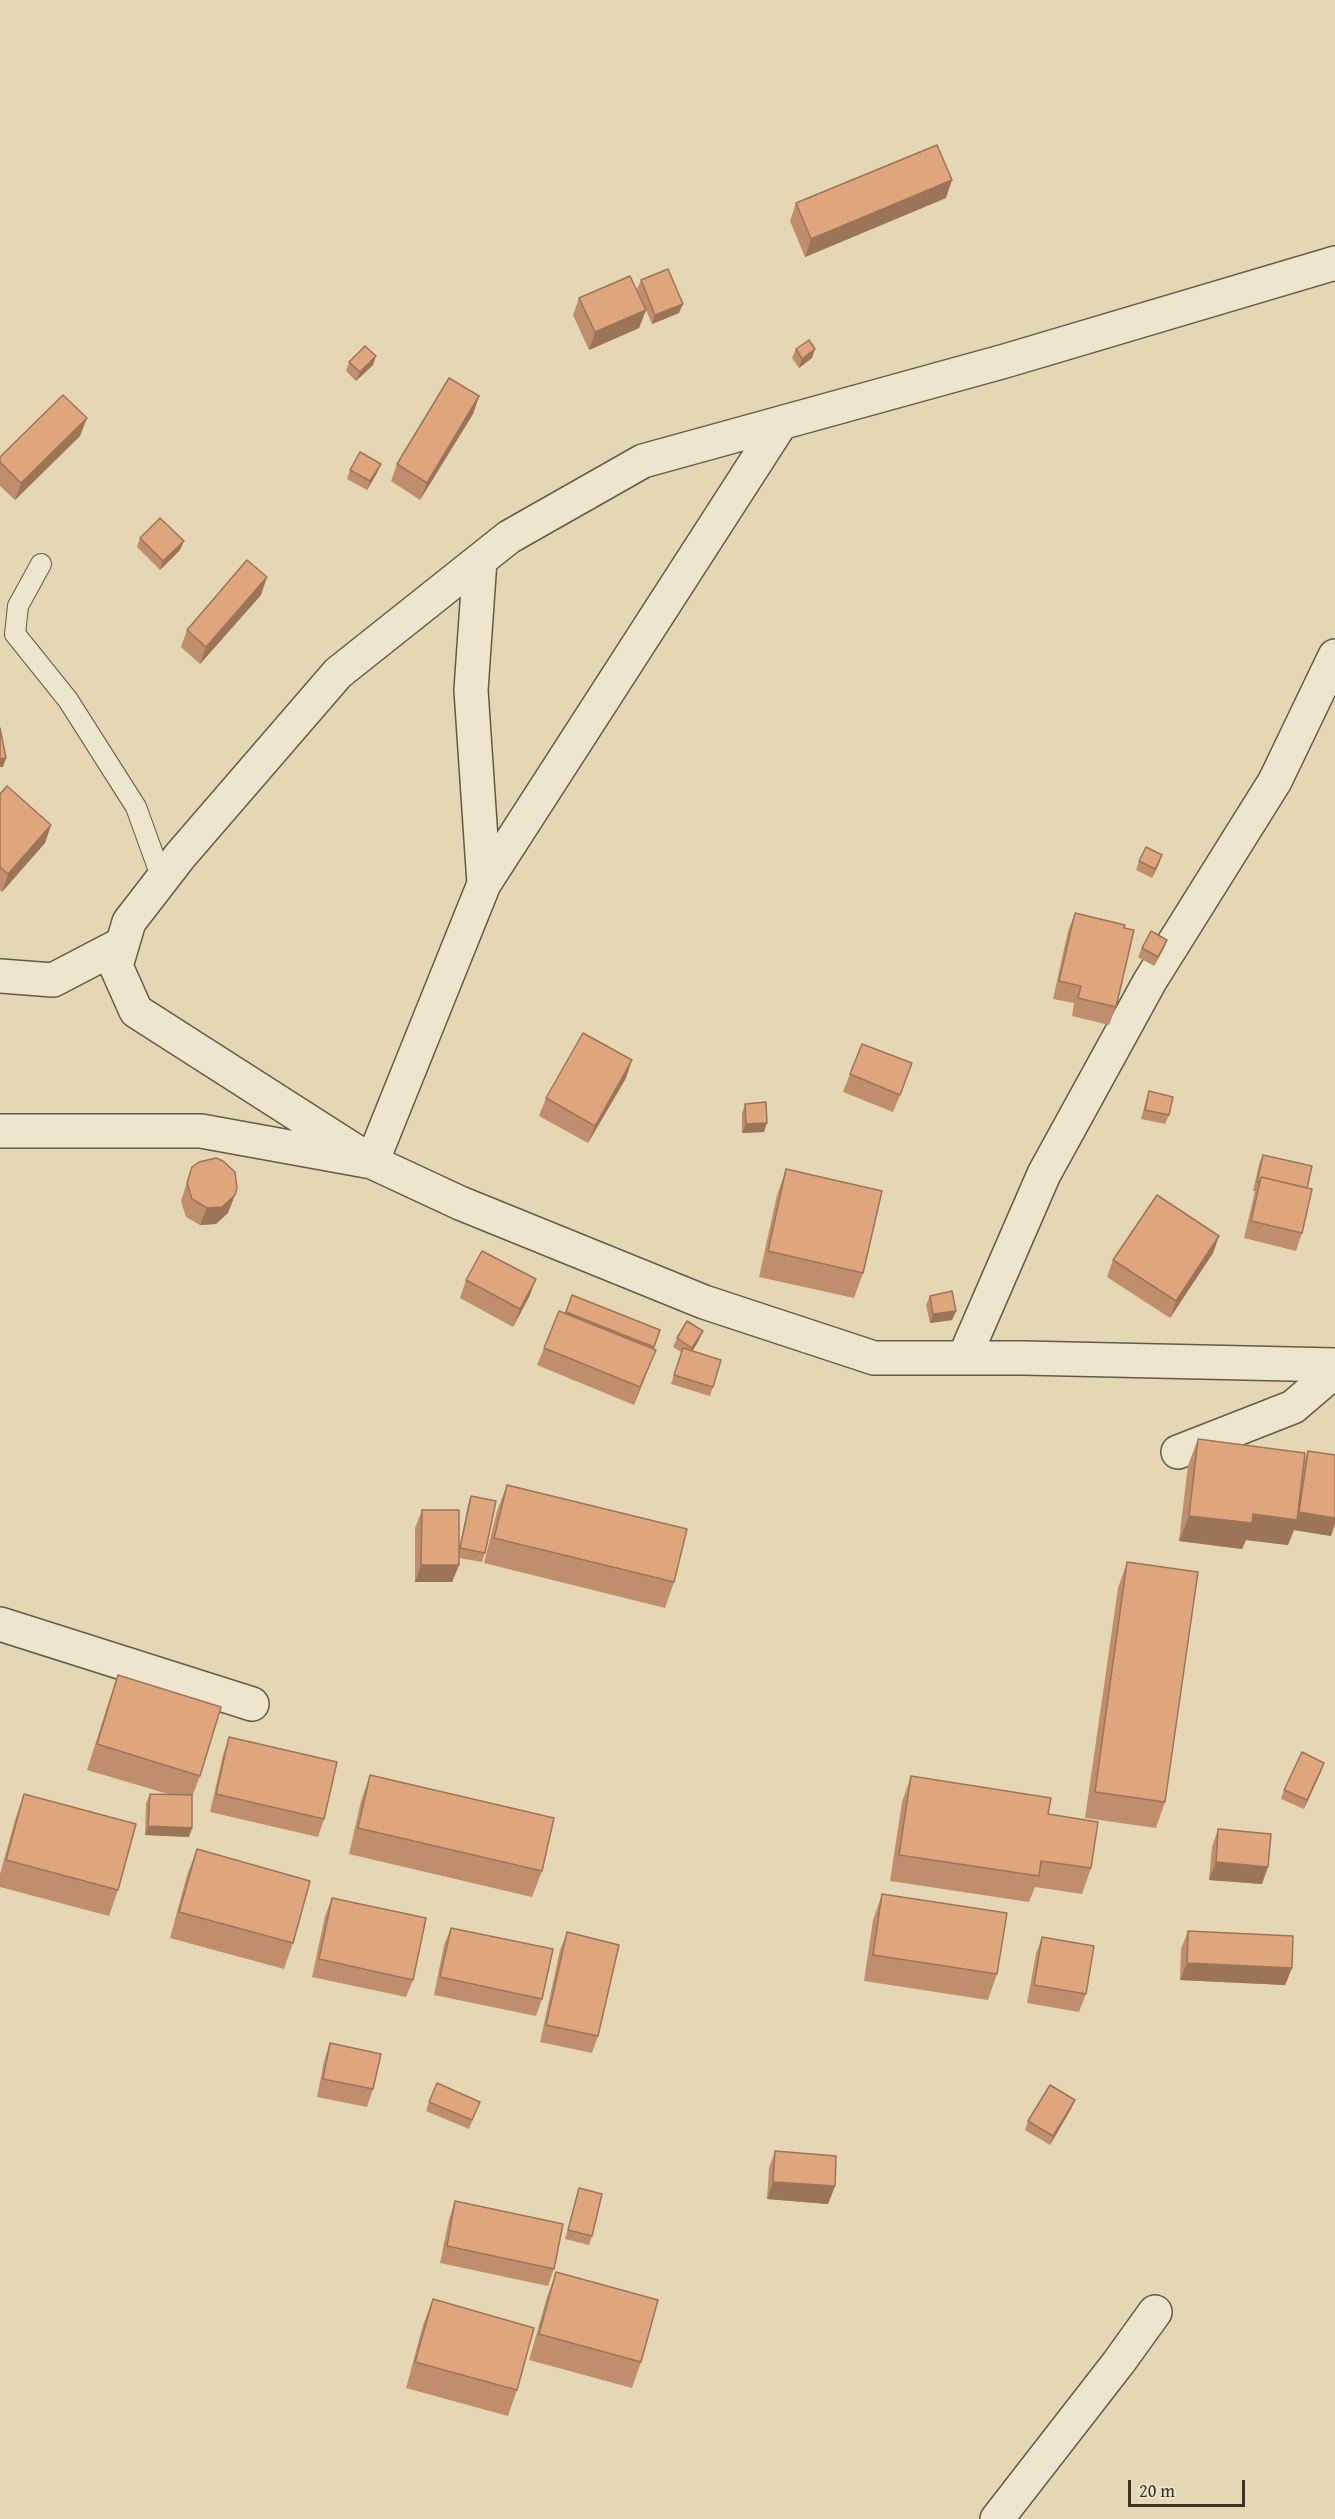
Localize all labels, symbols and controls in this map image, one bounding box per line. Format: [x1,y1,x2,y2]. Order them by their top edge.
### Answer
scale bar [1131,2468,1248,2506]
text: 20 m [1139,2477,1175,2504]

